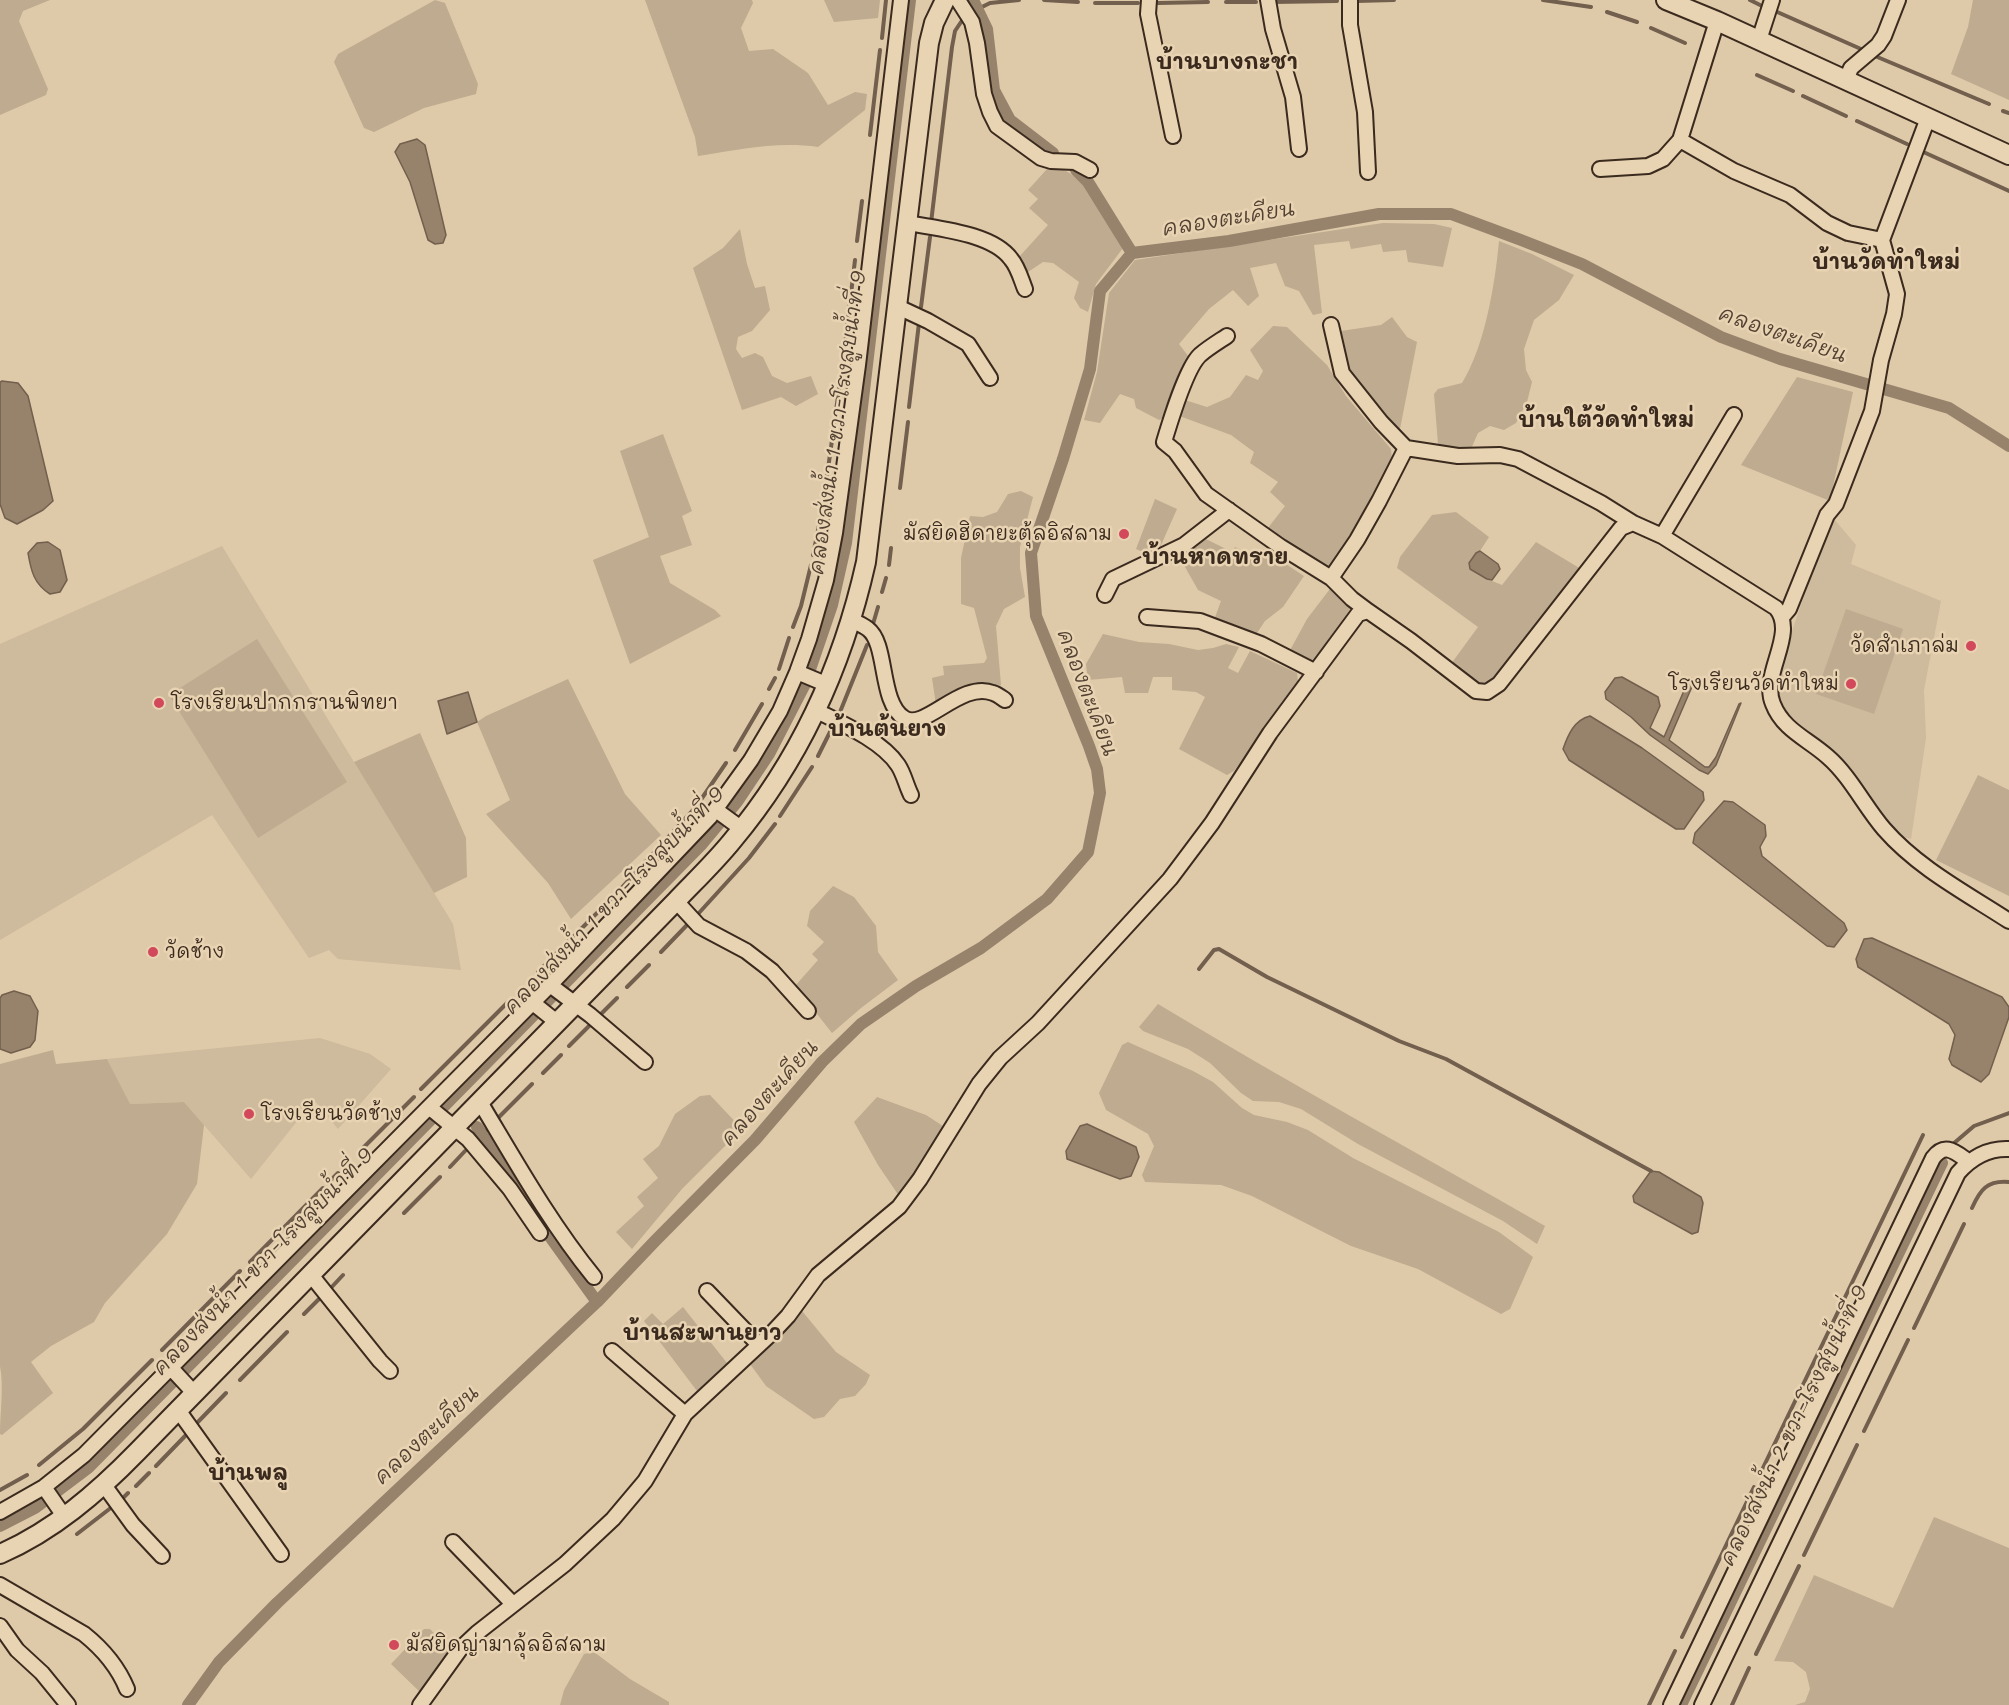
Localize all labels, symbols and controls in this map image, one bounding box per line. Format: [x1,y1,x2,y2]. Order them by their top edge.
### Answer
district label: บ้านบางกะชา [1156,49,1298,75]
water label: คลองตะเคียน [1161,196,1297,242]
district label: บ้านวัดทำใหม่ [1812,249,1960,275]
water label: คลองส่งน้ำ 1 ขวา-โรงสูบน้ำที่ 9 [804,270,872,576]
water label: คลองตะเคียน [1715,301,1851,369]
district label: บ้านใต้วัดทำใหม่ [1518,407,1694,433]
place label: มัสยิดฮิดายะตุ้ลอิสลาม [903,522,1112,546]
marker: มัสยิดฮิดายะตุ้ลอิสลาม [1117,527,1131,541]
district label: บ้านหาดทราย [1142,544,1288,570]
water label: คลองตะเคียน [1051,626,1123,760]
place label: วัดสำเภาล่ม [1850,634,1959,658]
marker: วัดสำเภาล่ม [1964,639,1978,653]
place label: โรงเรียนวัดทำใหม่ [1668,672,1839,696]
marker: โรงเรียนวัดทำใหม่ [1844,677,1858,691]
place label: โรงเรียนปากกรานพิทยา [171,691,398,715]
marker: โรงเรียนปากกรานพิทยา [152,696,166,710]
district label: บ้านต้นยาง [828,716,946,742]
water label: คลองส่งน้ำ 1 ขวา-โรงสูบน้ำที่ 9 [499,782,729,1020]
place label: วัดช้าง [165,940,224,964]
marker: วัดช้าง [146,945,160,959]
water label: คลองตะเคียน [716,1035,824,1151]
place label: โรงเรียนวัดช้าง [261,1102,402,1126]
marker: โรงเรียนวัดช้าง [242,1107,256,1121]
water label: คลองส่งน้ำ 1 ขวา-โรงสูบน้ำที่ 9 [148,1143,378,1381]
water label: คลองส่งน้ำ 2 ขวา-โรงสูบน้ำที่ 9 [1715,1282,1873,1570]
district label: บ้านสะพานยาว [622,1320,782,1346]
water label: คลองตะเคียน [369,1380,485,1490]
district label: บ้านพลู [208,1460,288,1486]
place label: มัสยิดญ่ามาลุ้ลอิสลาม [406,1633,606,1657]
marker: มัสยิดญ่ามาลุ้ลอิสลาม [387,1638,401,1652]

